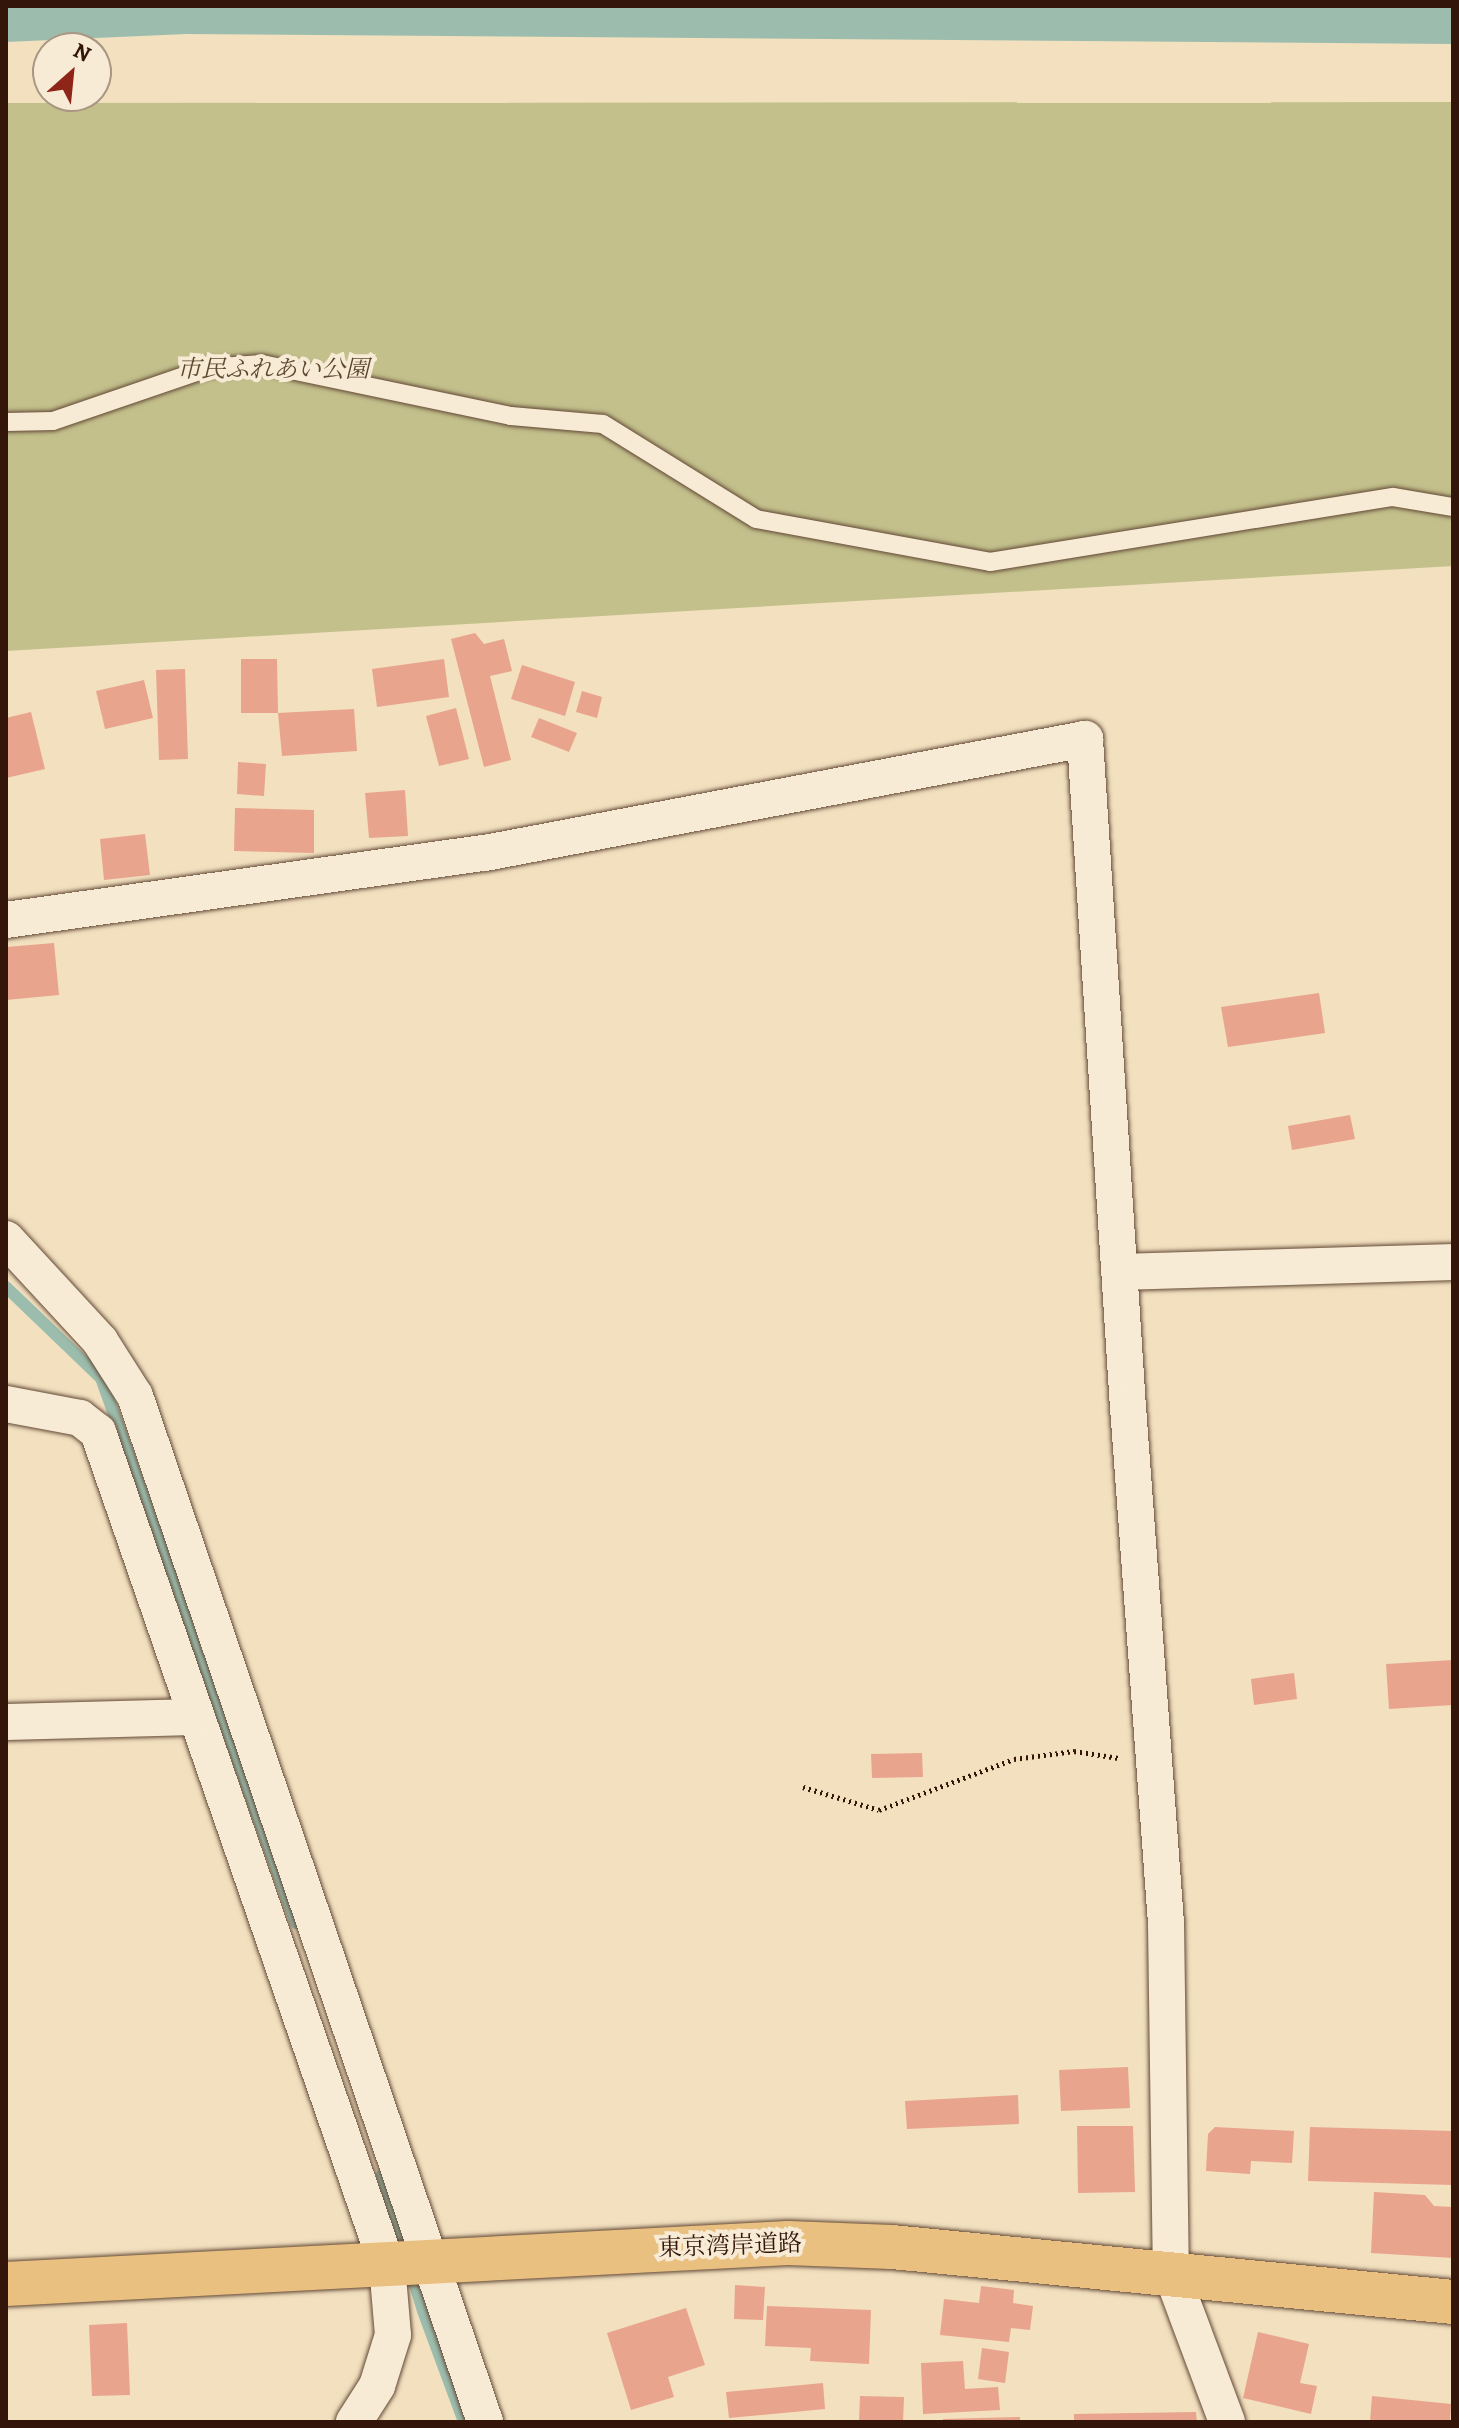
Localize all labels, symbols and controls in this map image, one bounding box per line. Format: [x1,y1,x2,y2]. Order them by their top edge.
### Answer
north arrow [32,32,112,112]
text: N [68,35,96,69]
park label: 市民ふれあい公園 [177,356,369,384]
street label: 東京湾岸道路 [658,2229,802,2263]

